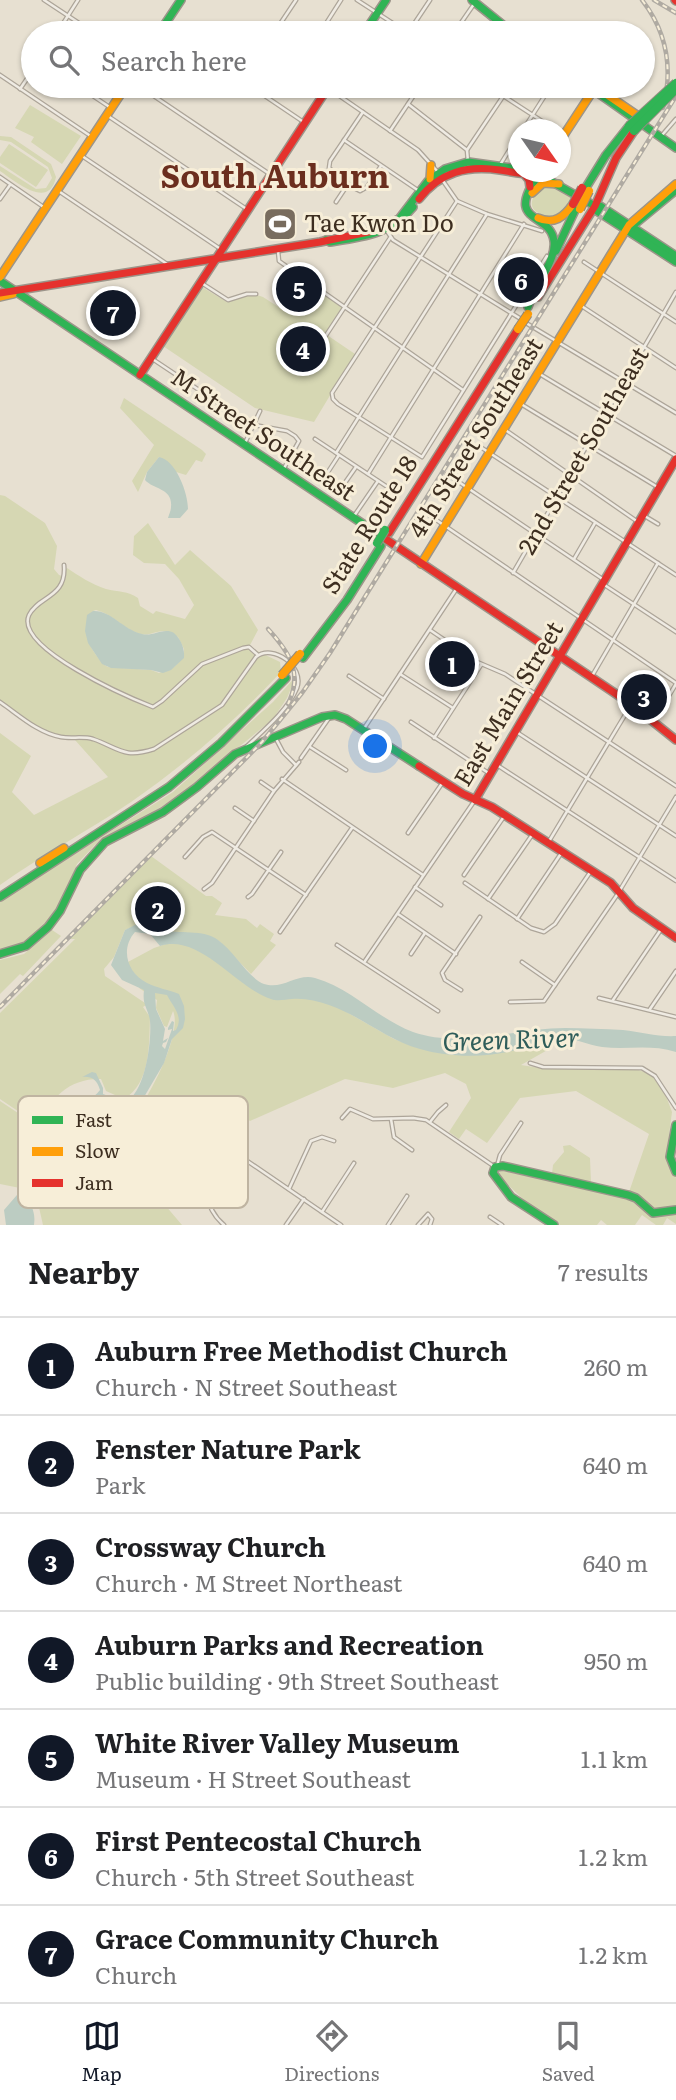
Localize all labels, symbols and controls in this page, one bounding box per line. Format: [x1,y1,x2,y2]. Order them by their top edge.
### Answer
search box [21,21,655,98]
text: Search here [101,40,247,79]
icon: search [45,41,83,79]
north arrow [508,119,571,182]
district label: South Auburn [161,150,389,198]
place label: Tae Kwon Do [304,204,454,239]
sports icon: Tae Kwon Do [261,205,299,243]
pin: 6 [498,254,544,306]
pin: 5 [276,263,322,315]
pin: 7 [90,287,136,339]
pin: 4 [280,323,326,375]
street label: 4th Street Southeast [398,329,550,544]
street label: 2nd Street Southeast [508,339,656,560]
street label: M Street Southeast [165,358,364,508]
street label: State Route 18 [311,448,424,600]
street label: East Main Street [444,613,570,792]
pin: 1 [429,638,475,690]
pin: 3 [621,671,667,723]
your location [358,729,392,763]
pin: 2 [135,883,181,935]
water label: Green River [442,1016,580,1059]
legend [18,1096,248,1208]
text: Fast [75,1105,112,1133]
text: Slow [75,1136,120,1164]
text: Jam [75,1168,113,1196]
text: Nearby [28,1249,139,1293]
text: 7 results [558,1254,648,1288]
text: Auburn Free Methodist Church [95,1330,508,1369]
text: 1 [46,1349,56,1383]
text: 260 m [584,1349,648,1383]
text: Church · N Street Southeast [95,1369,397,1403]
text: Fenster Nature Park [95,1428,361,1467]
text: 2 [45,1447,57,1481]
text: 640 m [583,1447,648,1481]
text: Park [95,1467,145,1501]
text: Crossway Church [95,1526,326,1565]
text: 3 [45,1545,57,1579]
text: 640 m [583,1545,648,1579]
text: Church · M Street Northeast [95,1565,402,1599]
text: Auburn Parks and Recreation [95,1624,484,1663]
text: 4 [44,1643,58,1677]
text: 950 m [584,1643,648,1677]
text: Public building · 9th Street Southeast [95,1663,499,1697]
text: White River Valley Museum [95,1722,459,1761]
text: 5 [45,1741,57,1775]
text: 1.1 km [581,1741,648,1775]
text: Museum · H Street Southeast [95,1761,411,1795]
text: First Pentecostal Church [95,1820,422,1859]
text: 6 [44,1839,58,1873]
text: 1.2 km [579,1839,648,1873]
text: Church · 5th Street Southeast [95,1859,414,1893]
text: Grace Community Church [95,1918,439,1957]
text: 7 [45,1937,57,1971]
text: 1.2 km [579,1937,648,1971]
text: Church [95,1957,177,1991]
tab: Map [81,2017,122,2087]
tab: Directions [284,2017,379,2087]
tab: Saved [542,2017,595,2087]

